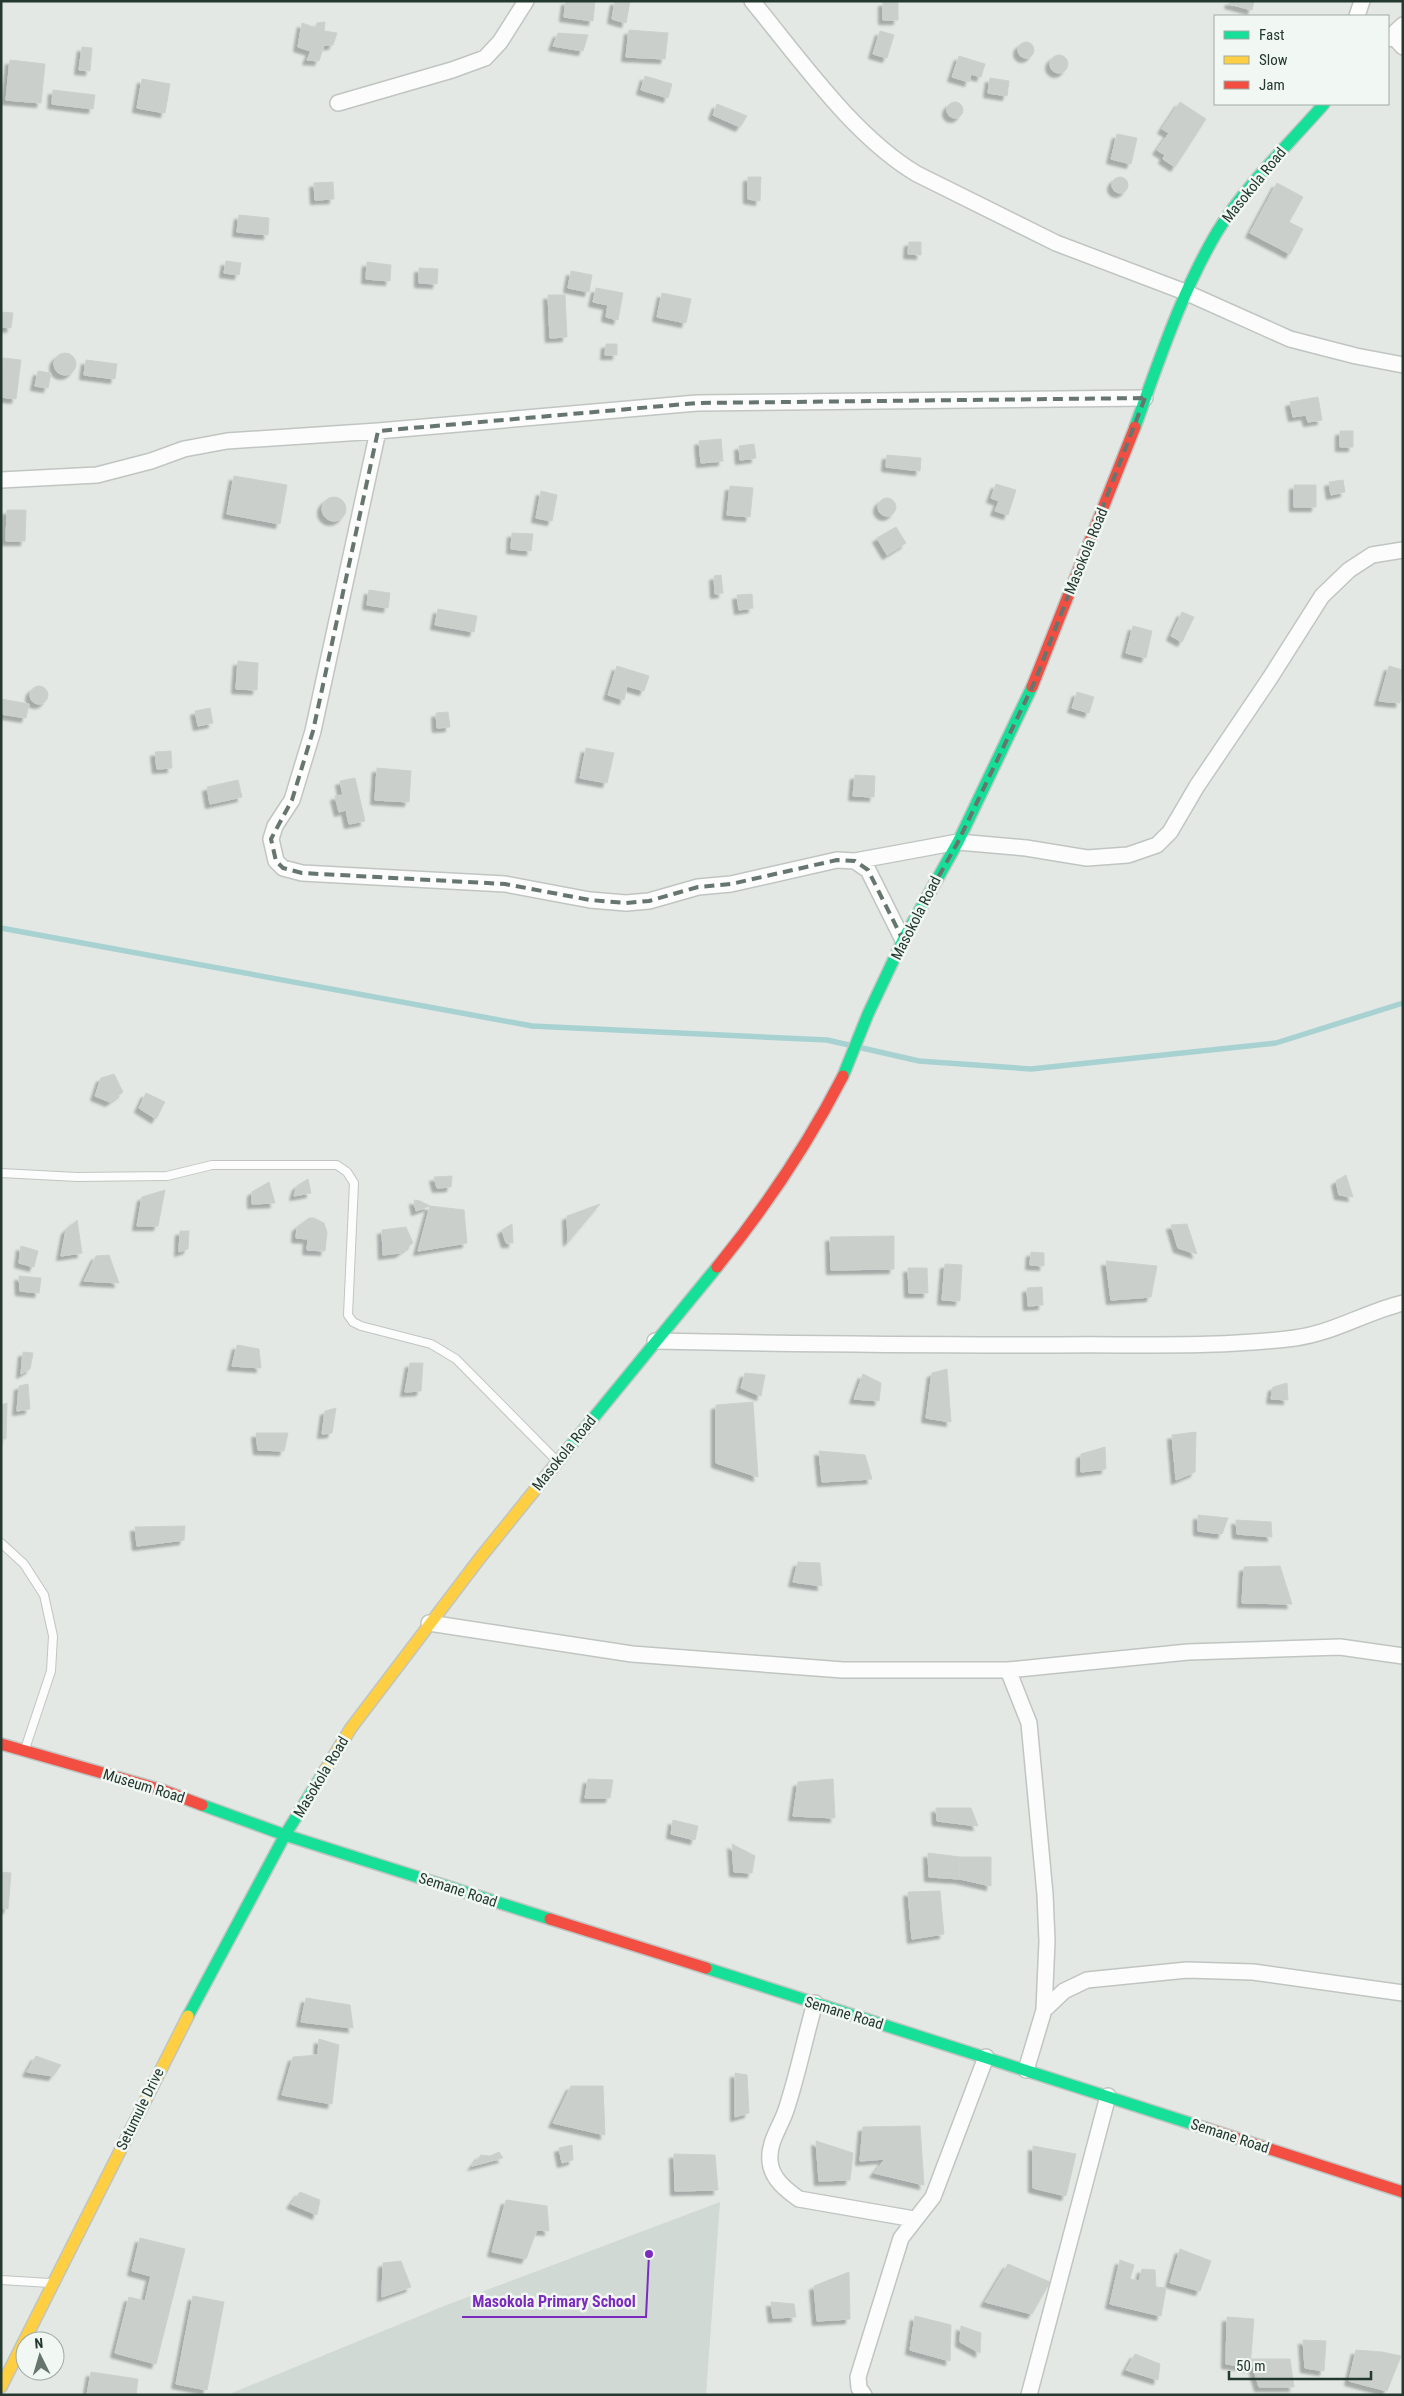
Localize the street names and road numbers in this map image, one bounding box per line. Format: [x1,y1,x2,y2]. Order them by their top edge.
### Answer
street label: Masokola Road [1218,144,1290,226]
street label: Masokola Road [1061,505,1111,597]
street label: Masokola Road [887,873,945,963]
street label: Masokola Road [528,1412,600,1494]
street label: Masokola Road [290,1733,352,1821]
street label: Museum Road [101,1765,187,1807]
street label: Semane Road [417,1869,499,1911]
street label: Semane Road [803,1993,885,2033]
street label: Setumule Drive [112,2065,168,2153]
street label: Semane Road [1189,2115,1271,2157]

